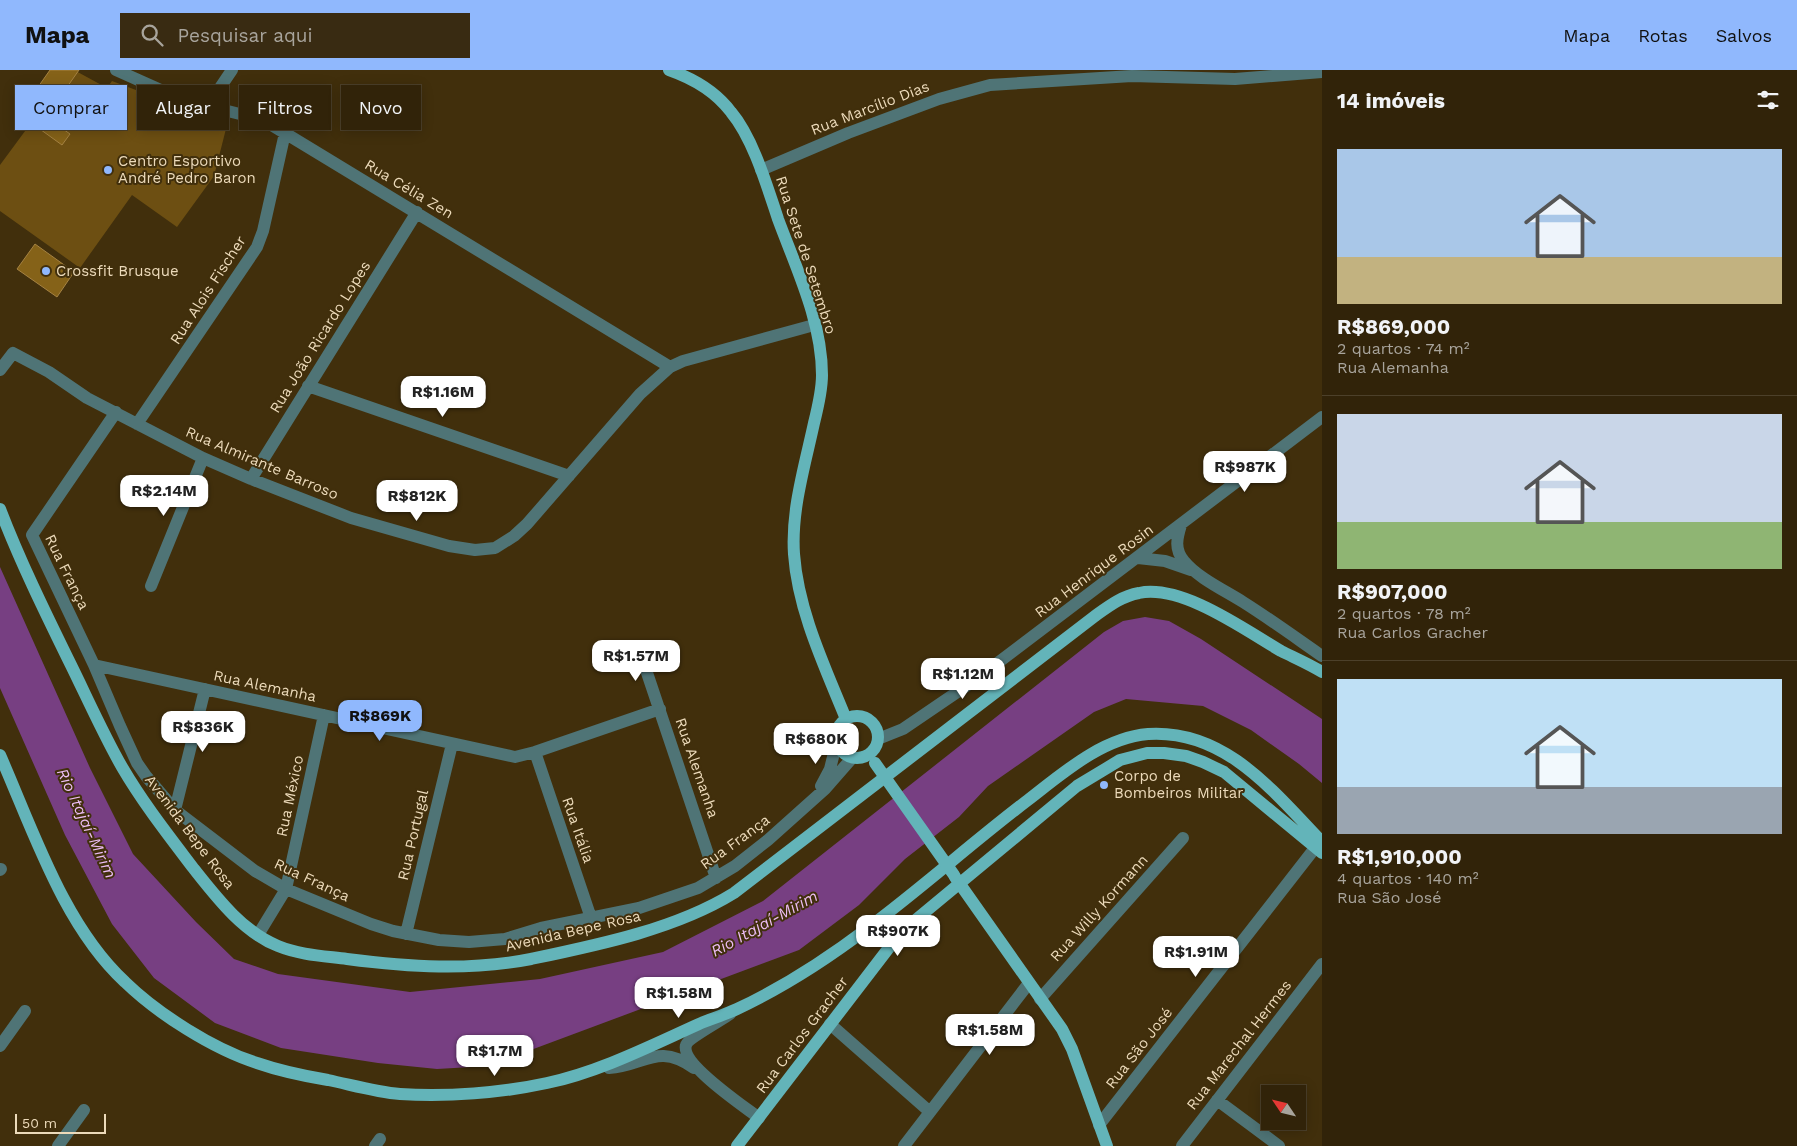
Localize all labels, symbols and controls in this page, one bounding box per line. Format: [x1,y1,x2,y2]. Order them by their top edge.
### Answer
search box [120,13,470,58]
text: Mapa [25,21,90,49]
icon: search [138,21,166,49]
text: Pesquisar aqui [178,24,313,47]
text: Mapa [1563,25,1610,46]
text: Rotas [1638,25,1688,46]
text: Salvos [1716,25,1772,46]
street label: Rua Marcílio Dias [808,77,932,139]
chip: Comprar [15,85,127,130]
chip: Alugar [137,85,229,130]
chip: Filtros [239,85,331,130]
chip: Novo [341,85,421,130]
icon: filters [1754,86,1782,114]
text: 14 imóveis [1337,88,1445,113]
place label: Centro Esportivo André Pedro Baron [118,152,256,187]
street label: Rua Célia Zen [361,155,457,223]
marker: Centro Esportivo André Pedro Baron [102,164,114,176]
street label: Rua Sete de Setembro [772,174,840,336]
icon: home [1515,181,1605,271]
street label: Rua Alois Fischer [166,232,250,348]
street label: Rua João Ricardo Lopes [266,258,374,416]
place label: Crossfit Brusque [56,262,179,280]
marker: Crossfit Brusque [40,265,52,277]
text: R$869,000 [1337,314,1450,339]
text: 2 quartos · 74 m² [1337,339,1470,358]
text: Rua Alemanha [1337,358,1449,377]
pin: R$1.16M [397,376,489,418]
text: R$1.16M [412,382,474,401]
street label: Rua Almirante Barroso [183,423,341,503]
icon: home [1515,447,1605,537]
pin: R$987K [1204,450,1286,493]
text: R$987K [1214,457,1276,476]
pin: R$2.14M [118,474,210,517]
pin: R$812K [376,480,458,522]
text: R$2.14M [131,481,197,500]
text: R$812K [388,486,446,505]
street label: Rua Henrique Rosin [1031,521,1157,621]
street label: Rua França [41,531,93,613]
text: R$907,000 [1337,579,1448,604]
text: 2 quartos · 78 m² [1337,604,1470,623]
text: Rua Carlos Gracher [1337,623,1488,642]
pin: R$1.57M [590,640,682,682]
text: R$1.57M [603,646,669,665]
pin: R$1.12M [917,658,1009,700]
text: R$1.12M [932,664,994,683]
street label: Rua Alemanha [212,666,319,706]
pin: R$869K [339,700,421,742]
text: R$869K [349,706,411,725]
pin: R$836K [162,710,244,753]
icon: home [1515,712,1605,802]
street label: Rua Alemanha [671,716,723,821]
text: R$836K [172,717,234,736]
pin: R$680K [775,722,857,765]
text: R$680K [785,729,847,748]
street label: Rua México [273,754,307,838]
water label: Rio Itajaí-Mirim [53,765,120,881]
place label: Corpo de Bombeiros Militar [1114,767,1243,802]
street label: Avenida Bepe Rosa [141,771,239,893]
marker: Corpo de Bombeiros Militar [1098,779,1110,791]
street label: Rua Portugal [394,787,432,882]
street label: Rua Itália [558,795,598,866]
street label: Rua França [697,810,774,873]
text: R$1,910,000 [1337,844,1462,869]
street label: Rua Willy Kormann [1046,851,1152,965]
street label: Rua França [271,855,353,906]
text: 4 quartos · 140 m² [1337,869,1479,888]
water label: Rio Itajaí-Mirim [708,886,821,961]
text: Rua São José [1337,888,1442,907]
street label: Avenida Bepe Rosa [503,907,643,955]
pin: R$907K [857,914,939,957]
text: R$907K [867,921,929,940]
pin: R$1.91M [1150,936,1242,978]
text: R$1.91M [1164,942,1228,961]
street label: Rua Carlos Gracher [752,973,852,1097]
pin: R$1.58M [633,976,725,1019]
street label: Rua Marechal Hermes [1183,976,1295,1114]
text: R$1.58M [646,983,712,1002]
street label: Rua São José [1102,1004,1176,1092]
pin: R$1.58M [944,1014,1036,1056]
text: R$1.58M [957,1020,1023,1039]
pin: R$1.7M [454,1034,536,1077]
text: R$1.7M [467,1041,523,1060]
north arrow [1261,1085,1306,1130]
map controls [1261,1085,1306,1130]
scale bar [15,1111,106,1134]
text: 50 m [22,1115,57,1131]

